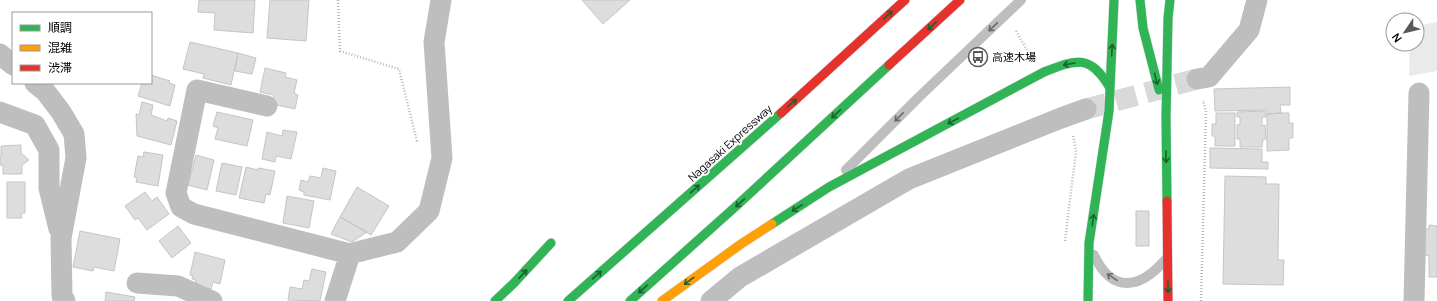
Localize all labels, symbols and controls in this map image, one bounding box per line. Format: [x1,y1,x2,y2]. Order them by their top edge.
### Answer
one-way arrow [883,11,893,20]
legend [12,12,152,84]
north arrow [1385,12,1425,52]
text: 順調 [48,19,72,36]
one-way arrow [927,22,937,31]
one-way arrow [988,22,998,32]
text: N [1388,30,1405,46]
text: 混雑 [48,39,72,56]
one-way arrow [1109,43,1116,56]
bus stop icon: 高速木場 [967,46,989,68]
place label: 高速木場 [992,49,1036,64]
text: 渋滞 [48,59,72,76]
one-way arrow [1063,60,1076,68]
one-way arrow [1153,72,1160,85]
one-way arrow [787,98,797,107]
street label: Nagasaki Expressway [684,101,775,184]
one-way arrow [831,110,841,119]
one-way arrow [894,112,904,122]
one-way arrow [947,117,959,125]
one-way arrow [1162,150,1170,163]
one-way arrow [690,185,700,194]
one-way arrow [735,198,746,207]
one-way arrow [792,204,803,212]
one-way arrow [1089,214,1097,227]
one-way arrow [519,269,528,279]
one-way arrow [592,271,603,280]
one-way arrow [1106,273,1117,281]
one-way arrow [684,277,695,285]
one-way arrow [1164,280,1172,293]
one-way arrow [638,284,648,294]

